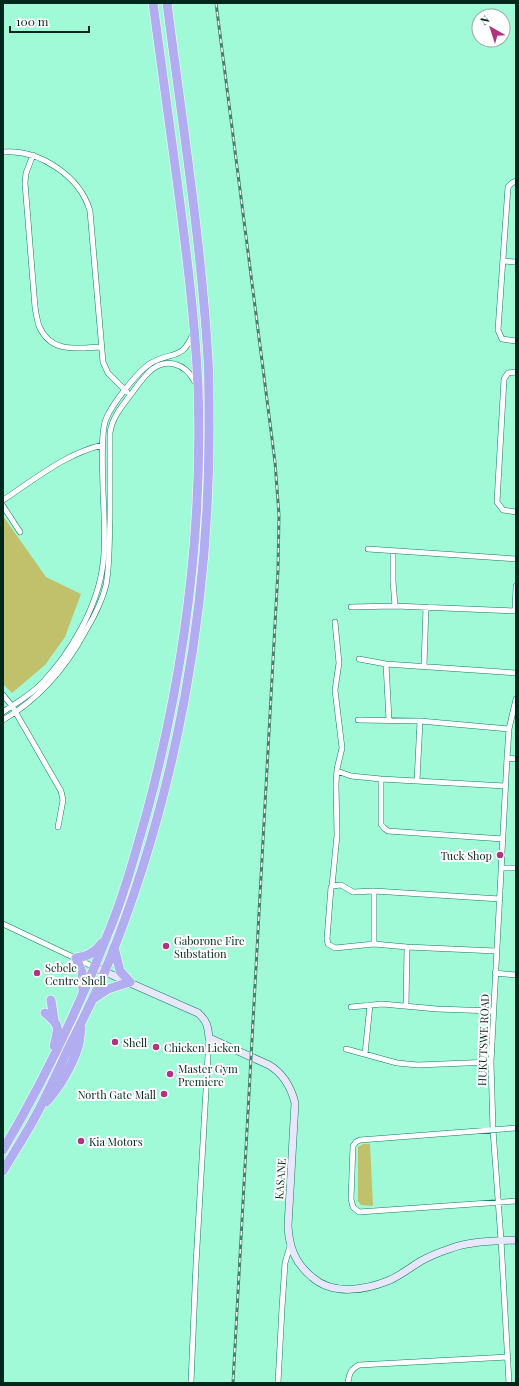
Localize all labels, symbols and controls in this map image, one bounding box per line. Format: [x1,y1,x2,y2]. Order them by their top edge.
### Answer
scale bar [10,8,89,34]
north arrow [471,8,511,48]
text: N [477,11,492,28]
text: 100 m [16,13,49,29]
place label: Tuck Shop [441,848,492,863]
marker: Tuck Shop [495,850,505,860]
place label: Gaborone Fire Substation [174,933,245,961]
marker: Gaborone Fire Substation [161,941,171,951]
place label: Sebele Centre Shell [45,960,106,988]
marker: Sebele Centre Shell [32,968,42,978]
street label: HUKUTSWE ROAD [474,993,492,1086]
place label: Shell [123,1035,147,1050]
marker: Shell [110,1037,120,1047]
place label: Chicken Licken [164,1040,241,1055]
marker: Chicken Licken [151,1042,161,1052]
place label: Master Gym Premiere [178,1061,238,1089]
marker: Master Gym Premiere [165,1069,175,1079]
place label: North Gate Mall [78,1087,156,1102]
marker: North Gate Mall [159,1089,169,1099]
place label: Kia Motors [89,1134,143,1149]
marker: Kia Motors [76,1136,86,1146]
street label: KASANE [271,1158,289,1200]

